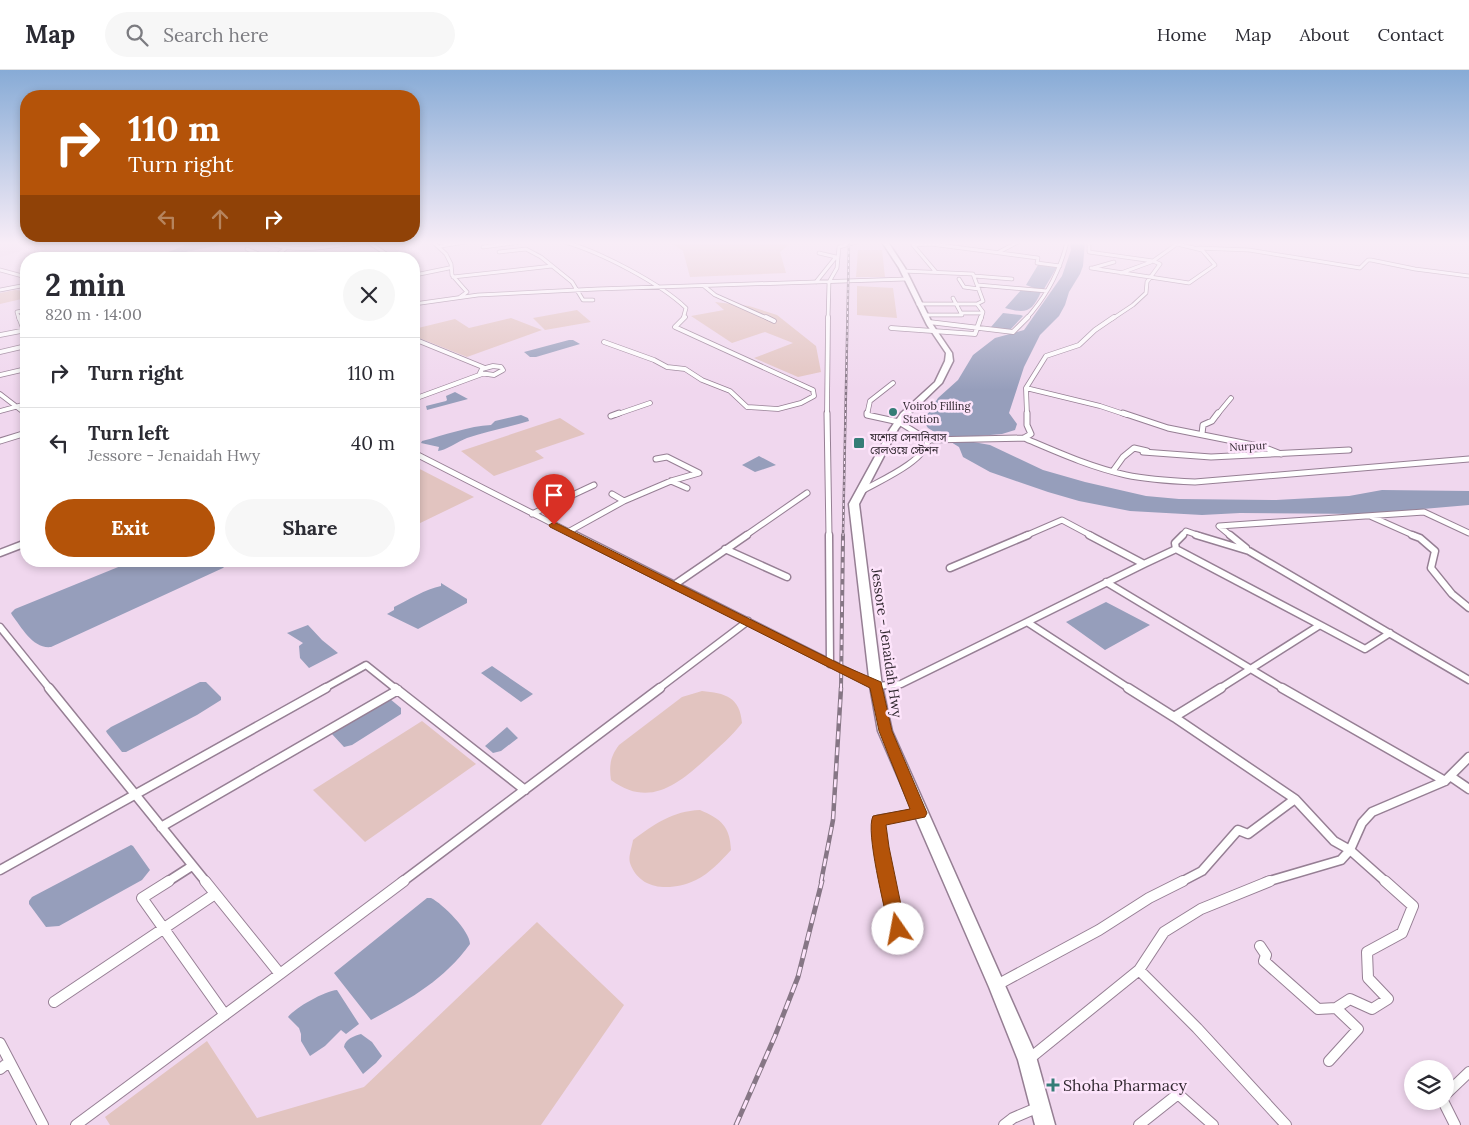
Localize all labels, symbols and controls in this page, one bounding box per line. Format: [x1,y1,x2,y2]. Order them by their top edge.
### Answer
search box [105,12,455,57]
text: Map [25,19,75,50]
icon: search [123,21,151,49]
text: Search here [163,23,269,47]
text: Home [1157,23,1207,46]
text: Map [1235,23,1271,46]
text: About [1299,23,1349,46]
text: Contact [1377,23,1444,46]
text: 110 m [128,106,220,151]
icon: right [45,110,110,175]
text: Turn right [128,150,233,178]
icon: left [153,205,181,233]
icon: ahead [206,205,234,233]
icon: right [259,205,287,233]
text: 2 min [45,266,125,304]
button: close [343,269,395,321]
text: 820 m · 14:00 [45,304,142,324]
icon: right [45,359,73,387]
text: Turn right [88,361,184,385]
text: 110 m [347,361,395,385]
place label: Voirob Filling Station [902,399,972,426]
marker: Voirob Filling Station [887,406,899,418]
text: Turn left [88,421,169,445]
icon: left [45,429,73,457]
place label: যশোর সেনানিবাস রেলওয়ে স্টেশন [869,430,947,457]
text: 40 m [351,431,395,455]
marker: যশোর সেনানিবাস রেলওয়ে স্টেশন [852,436,866,450]
street label: Nurpur [1229,438,1267,454]
text: Jessore - Jenaidah Hwy [88,445,260,465]
pin [533,474,575,525]
icon: arrive [540,481,568,509]
button: Exit [45,499,215,557]
button: Share [225,499,395,557]
street label: Jessore - Jenaidah Hwy [867,566,906,719]
position arrow [871,902,923,954]
map controls [1404,1060,1454,1110]
button: layers [1404,1060,1454,1110]
place label: Shoha Pharmacy [1063,1075,1187,1095]
marker: Shoha Pharmacy [1047,1079,1059,1091]

